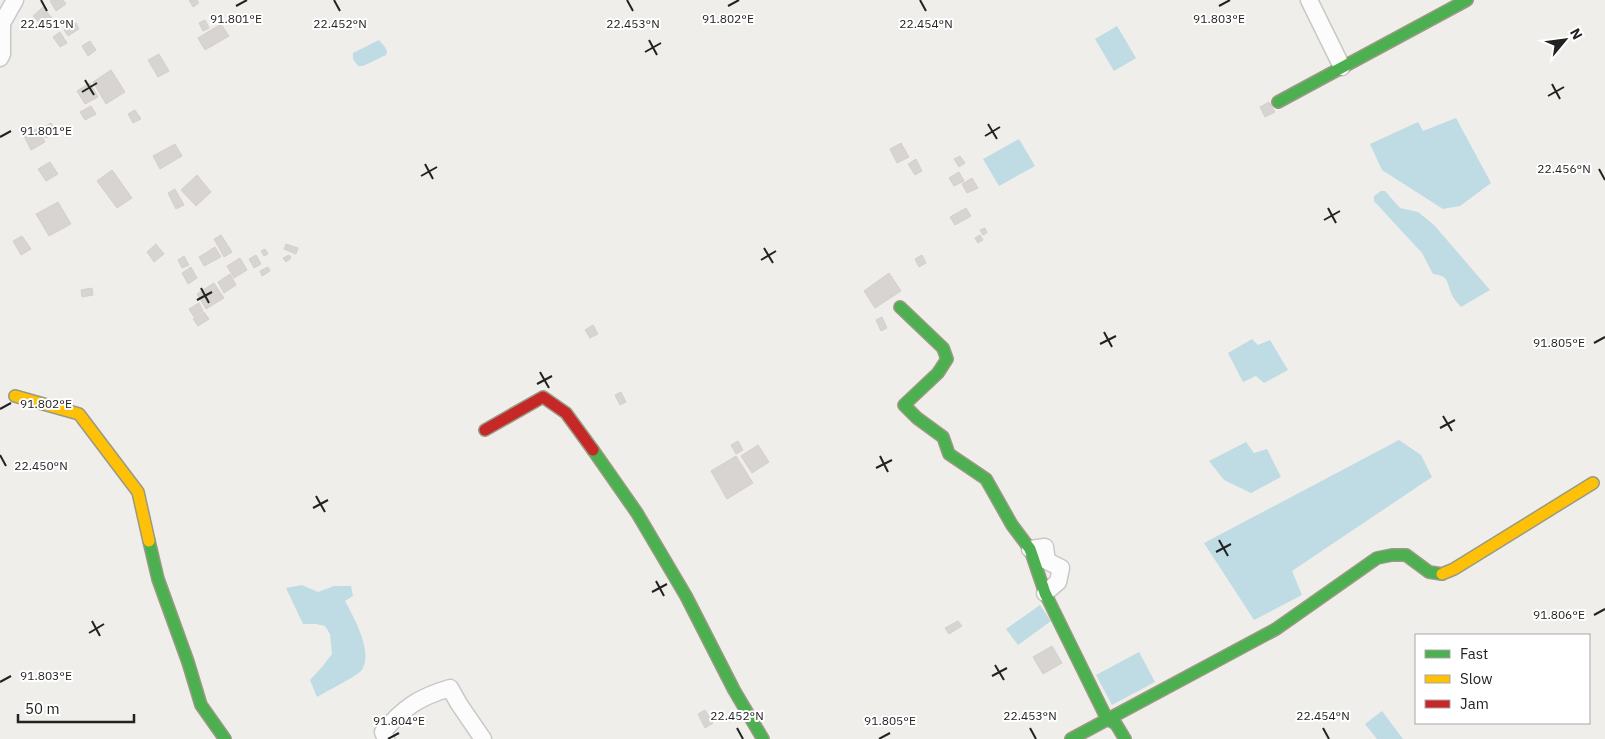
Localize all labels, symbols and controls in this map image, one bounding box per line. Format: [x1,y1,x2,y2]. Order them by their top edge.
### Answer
text: 91.801°E [210,11,262,26]
text: 91.802°E [702,11,754,26]
text: 91.803°E [1193,11,1245,26]
north arrow [1540,15,1590,65]
text: 22.451°N [20,16,74,31]
text: 22.452°N [313,16,367,31]
text: 22.453°N [606,16,660,31]
text: 22.454°N [899,16,953,31]
text: N [1566,25,1587,42]
text: 91.801°E [20,123,72,138]
text: 22.456°N [1537,161,1591,176]
text: 91.805°E [1533,335,1585,350]
text: 91.802°E [20,396,72,411]
text: 22.450°N [14,458,68,473]
text: 91.806°E [1533,607,1585,622]
legend [1415,634,1590,724]
text: Fast [1460,644,1488,663]
text: 91.803°E [20,668,72,683]
text: Slow [1460,669,1493,688]
scale bar [18,692,134,724]
text: Jam [1460,694,1489,713]
text: 50 m [25,699,60,718]
text: 22.452°N [710,708,764,723]
text: 22.453°N [1003,708,1057,723]
text: 22.454°N [1296,708,1350,723]
text: 91.804°E [373,713,425,728]
text: 91.805°E [864,713,916,728]

